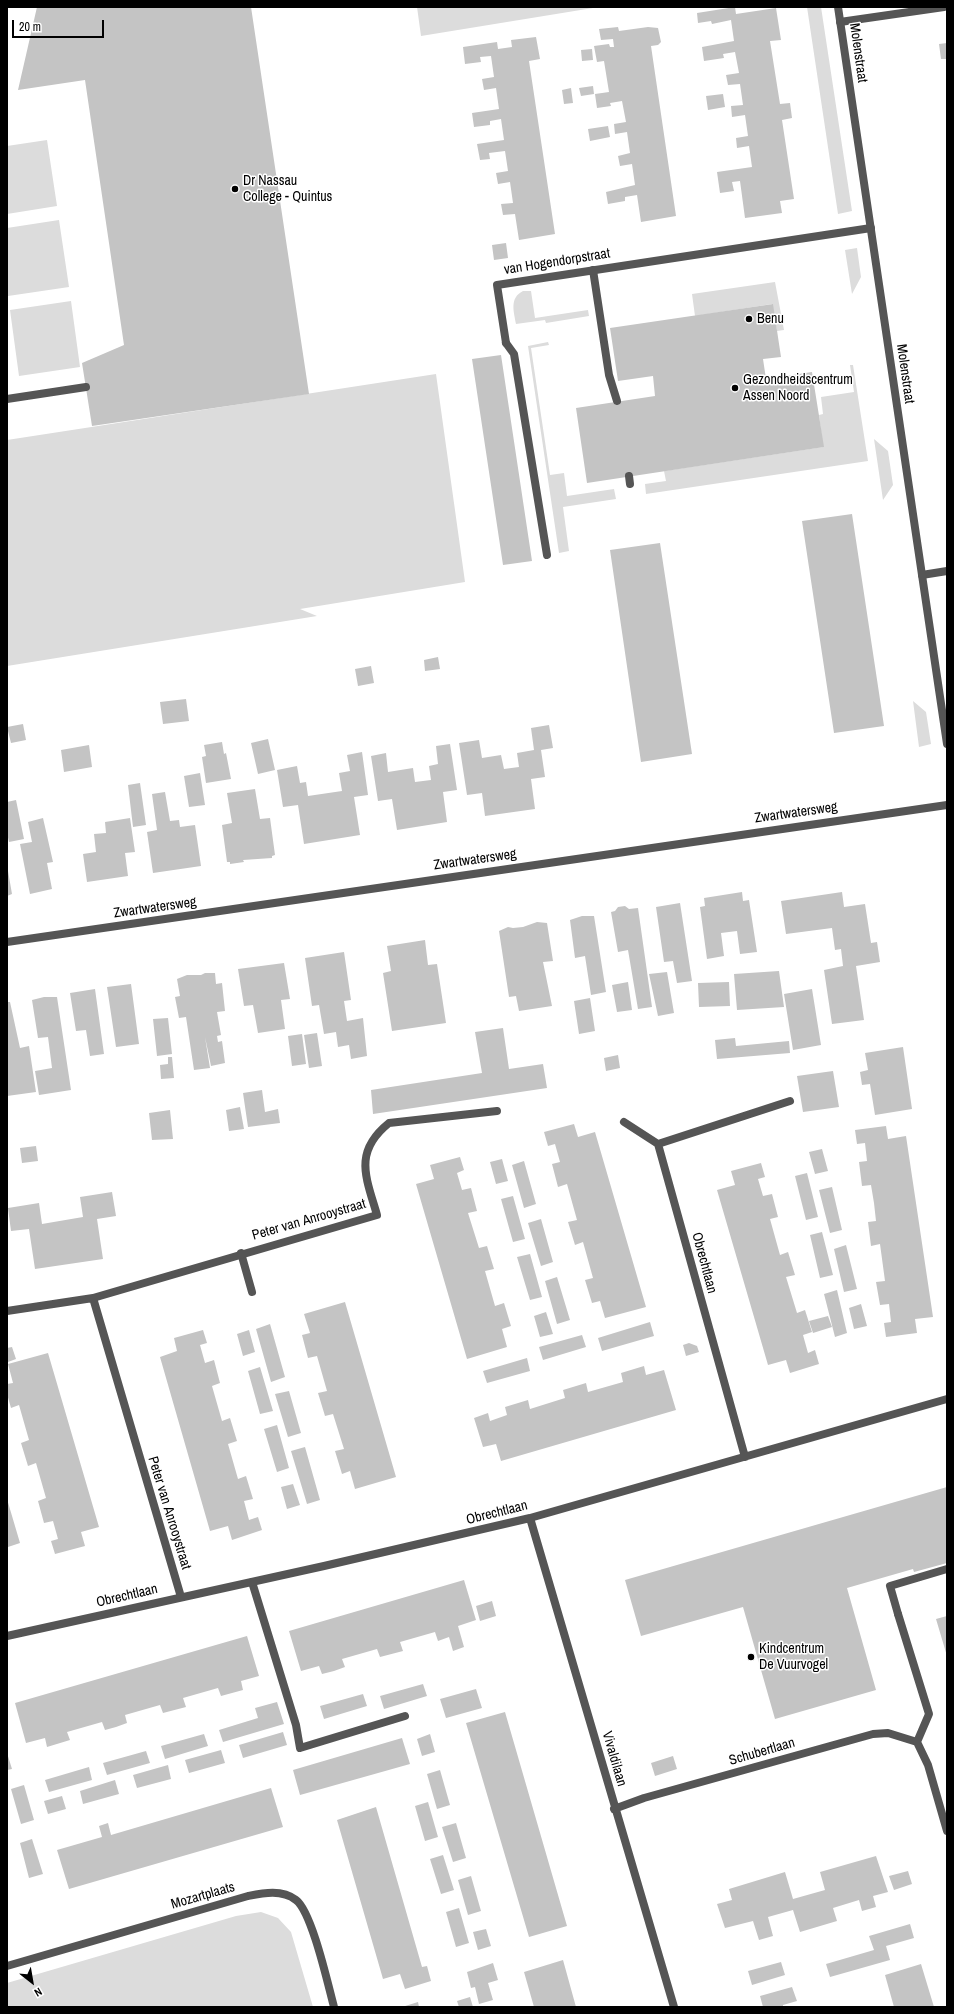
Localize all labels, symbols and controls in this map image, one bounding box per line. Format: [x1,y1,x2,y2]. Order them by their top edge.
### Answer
scale bar [14,12,106,38]
text: 20 m [19,19,41,35]
street label: Molenstraat [846,22,870,84]
place label: Dr Nassau College - Quintus [243,173,332,206]
marker: Dr Nassau College - Quintus [230,184,240,194]
street label: van Hogendorpstraat [503,245,611,279]
place label: Benu [757,311,784,327]
marker: Benu [744,314,754,324]
street label: Molenstraat [893,343,917,405]
place label: Gezondheidscentrum Assen Noord [743,372,853,404]
marker: Gezondheidscentrum Assen Noord [730,383,740,393]
street label: Zwartwatersweg [753,799,839,827]
street label: Zwartwatersweg [432,846,518,874]
street label: Zwartwatersweg [112,894,198,922]
street label: Peter van Anrooystraat [250,1196,368,1244]
street label: Obrechtlaan [688,1231,720,1295]
street label: Peter van Anrooystraat [144,1454,194,1572]
street label: Obrechtlaan [465,1497,529,1529]
street label: Obrechtlaan [95,1581,159,1611]
place label: Kindcentrum De Vuurvogel [759,1641,828,1674]
marker: Kindcentrum De Vuurvogel [746,1652,756,1662]
street label: Vivaldilaan [598,1729,630,1789]
street label: Schubertlaan [727,1735,797,1769]
street label: Mozartplaats [169,1879,237,1913]
north arrow [12,1962,52,2002]
text: N [32,1985,45,2000]

